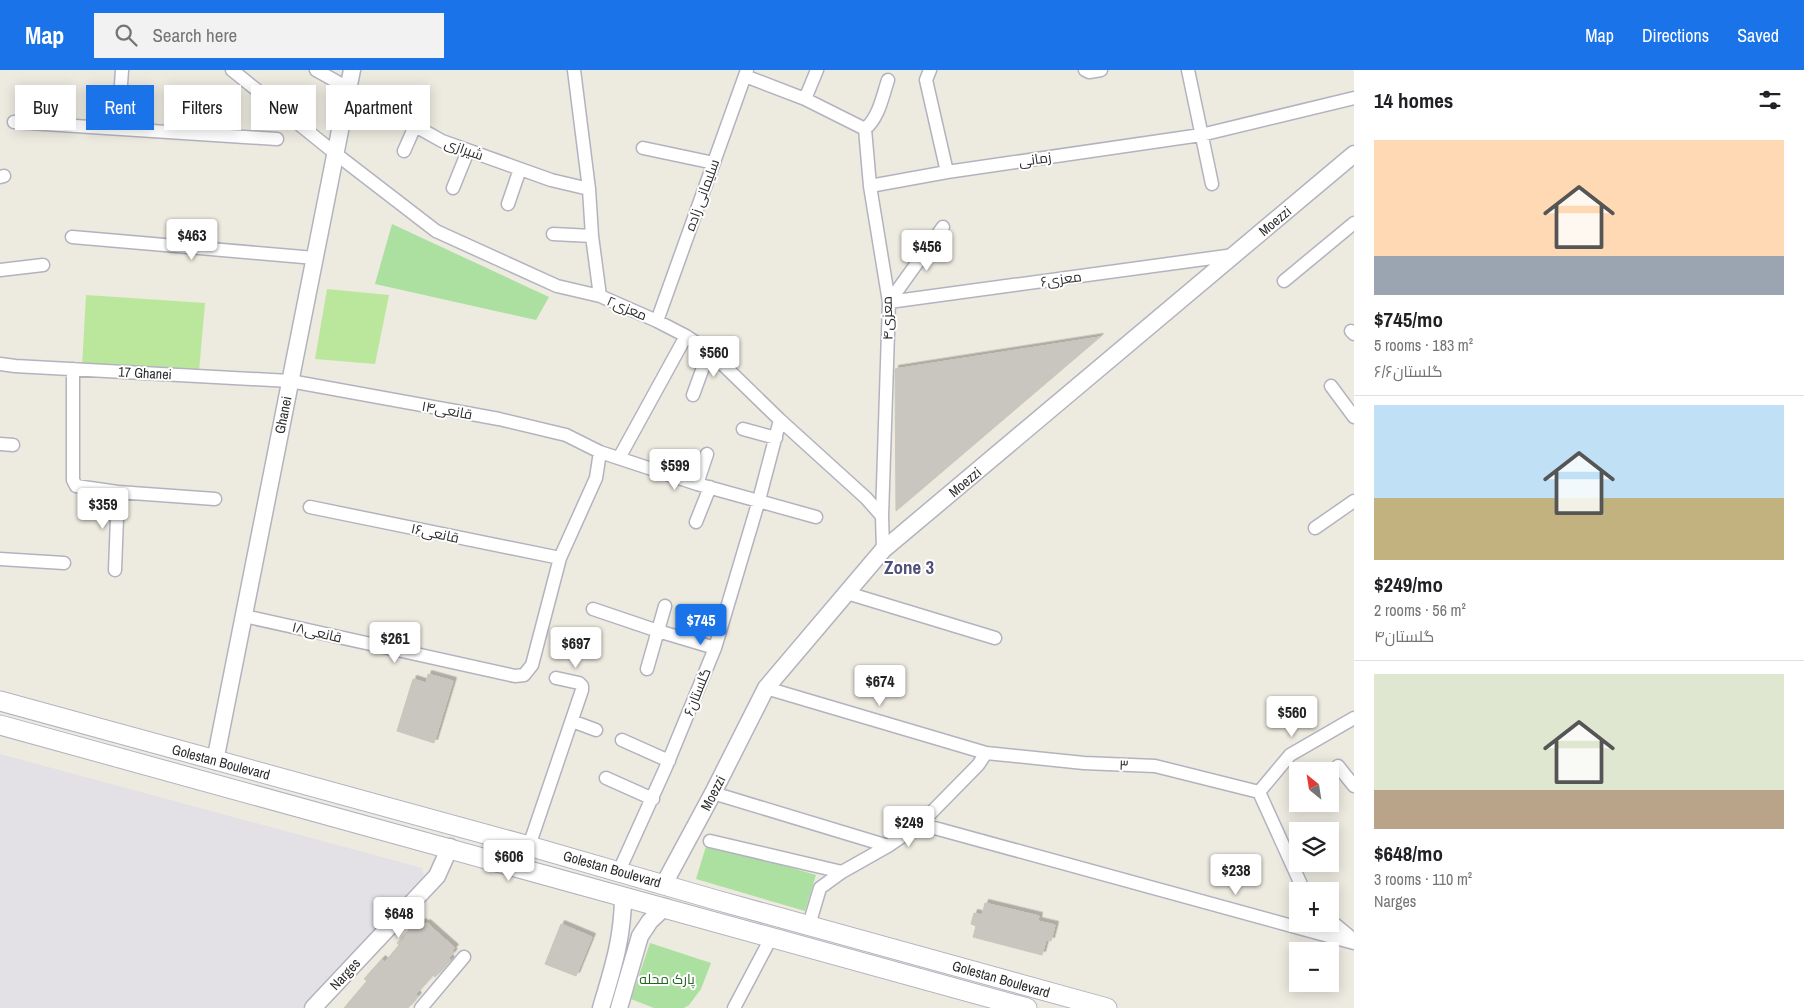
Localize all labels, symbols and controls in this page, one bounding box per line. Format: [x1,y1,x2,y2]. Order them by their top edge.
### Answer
search box [94,13,444,58]
text: Map [25,19,64,51]
icon: search [112,21,140,49]
text: Search here [152,22,237,48]
text: Map [1585,23,1614,48]
text: Directions [1642,23,1709,48]
text: Saved [1737,23,1779,48]
chip: Buy [15,85,76,130]
chip: Rent [86,85,154,130]
chip: Filters [164,85,241,130]
chip: New [251,85,316,130]
chip: Apartment [326,85,430,130]
text: 14 homes [1374,86,1453,115]
icon: filters [1756,86,1784,114]
street label: شیرازی [442,134,486,164]
street label: زمانی [1017,148,1053,170]
street label: سلیمانی زاده [681,157,723,233]
icon: home [1534,172,1624,262]
street label: Moezzi [1255,202,1295,240]
pin: $463 [162,218,222,261]
text: $463 [177,224,207,246]
pin: $456 [897,230,957,272]
text: $456 [912,235,942,257]
street label: ۶معزی [1039,267,1083,291]
street label: ۲معزی [604,292,650,324]
street label: ۴معزی [878,296,896,340]
text: $745/mo [1374,305,1443,334]
text: 5 rooms · 183 m² [1374,334,1473,356]
pin: $560 [684,336,744,378]
text: $560 [699,341,729,363]
text: ۶/۶گلستان [1374,360,1443,382]
street label: 17 Ghanei [118,363,172,383]
street label: Ghanei [271,395,295,435]
street label: ۱۴قانعی [420,397,474,423]
icon: home [1534,438,1624,528]
pin: $599 [645,448,705,491]
text: $599 [660,454,690,476]
street label: Moezzi [945,463,985,501]
pin: $359 [73,488,133,530]
text: $359 [88,493,118,515]
street label: ۱۶قانعی [409,519,461,547]
district label: Zone 3 [884,554,934,580]
text: $249/mo [1374,570,1443,599]
text: 2 rooms · 56 m² [1374,599,1466,621]
pin: $745 [671,604,731,646]
text: $745 [686,609,716,631]
street label: ۱۸قانعی [290,618,344,646]
pin: $261 [365,622,425,664]
text: گلستان۴ [1374,625,1434,647]
pin: $697 [546,626,606,669]
text: $261 [380,627,410,649]
text: $697 [561,632,591,654]
pin: $674 [850,664,910,707]
street label: گلستان۶ [679,665,715,719]
text: $674 [865,670,895,692]
pin: $560 [1262,696,1322,738]
text: $560 [1277,701,1307,723]
icon: home [1534,707,1624,797]
street label: Golestan Boulevard [170,740,272,784]
street label: ۳ [1119,756,1129,774]
north arrow [1289,762,1339,812]
map controls [1289,762,1339,992]
street label: Moezzi [697,772,729,814]
pin: $249 [879,806,939,848]
text: $249 [894,811,924,833]
button: layers [1289,822,1339,872]
text: $648/mo [1374,839,1443,868]
pin: $606 [479,840,539,882]
text: $606 [494,845,524,867]
street label: Golestan Boulevard [561,846,663,892]
pin: $238 [1206,854,1266,896]
text: $238 [1221,859,1251,881]
text: 3 rooms · 110 m² [1374,868,1472,890]
button: + [1289,882,1339,932]
text: Narges [1374,890,1416,912]
pin: $648 [369,896,429,939]
text: $648 [384,902,414,924]
button: − [1289,942,1339,992]
street label: Narges [326,954,364,994]
street label: Golestan Boulevard [950,956,1052,1002]
park label: پارک محله [639,970,695,989]

